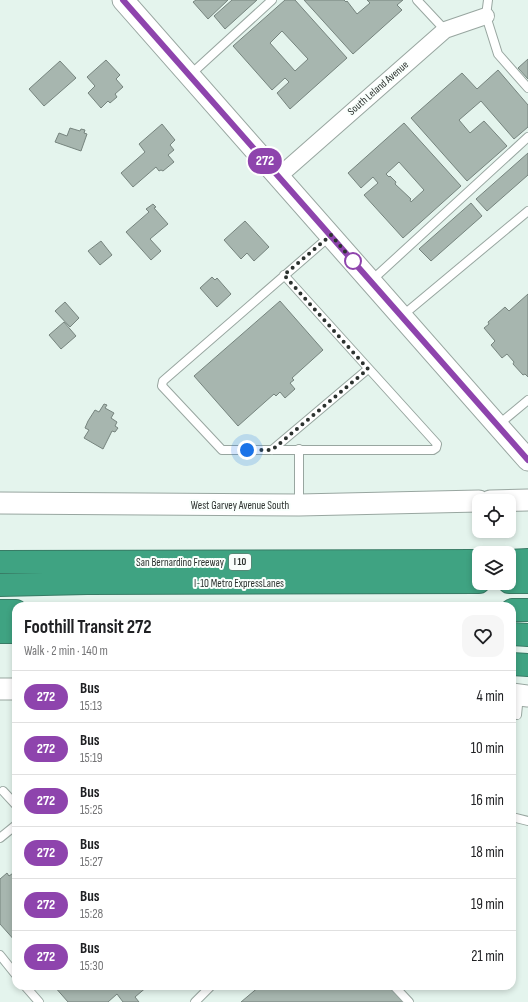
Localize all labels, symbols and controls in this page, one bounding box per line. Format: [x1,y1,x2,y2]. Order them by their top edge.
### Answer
street label: South Leland Avenue [345,58,411,118]
line badge: 272 [242,148,288,174]
text: 272 [256,152,274,169]
unlabelled marker [344,252,362,270]
your location [237,440,257,460]
map controls [472,494,516,590]
button: locate [472,494,516,538]
street label: West Garvey Avenue South [191,499,290,512]
button: layers [472,546,516,590]
road number: I 10 [229,554,251,570]
street label: San Bernardino Freeway [136,556,225,569]
street label: I-10 Metro ExpressLanes [194,577,284,590]
button: heart [462,615,504,657]
text: Foothill Transit 272 [24,616,152,639]
text: Walk · 2 min · 140 m [24,643,108,659]
text: Bus [80,679,99,698]
text: 4 min [477,687,504,706]
text: 272 [37,688,55,705]
text: 15:13 [80,698,102,714]
text: Bus [80,731,99,750]
text: 10 min [471,739,504,758]
text: 272 [37,740,55,757]
text: 15:19 [80,750,103,766]
text: Bus [80,783,99,802]
text: 16 min [471,791,504,810]
text: 272 [37,792,55,809]
text: 15:25 [80,802,103,818]
text: Bus [80,835,99,854]
text: 18 min [471,843,504,862]
text: 272 [37,844,55,861]
text: 15:27 [80,854,103,870]
text: Bus [80,887,99,906]
text: 19 min [471,895,504,914]
text: 272 [37,896,55,913]
text: 15:28 [80,906,103,922]
text: Bus [80,939,99,958]
text: 21 min [471,947,504,966]
text: 272 [37,948,55,965]
text: 15:30 [80,958,103,974]

